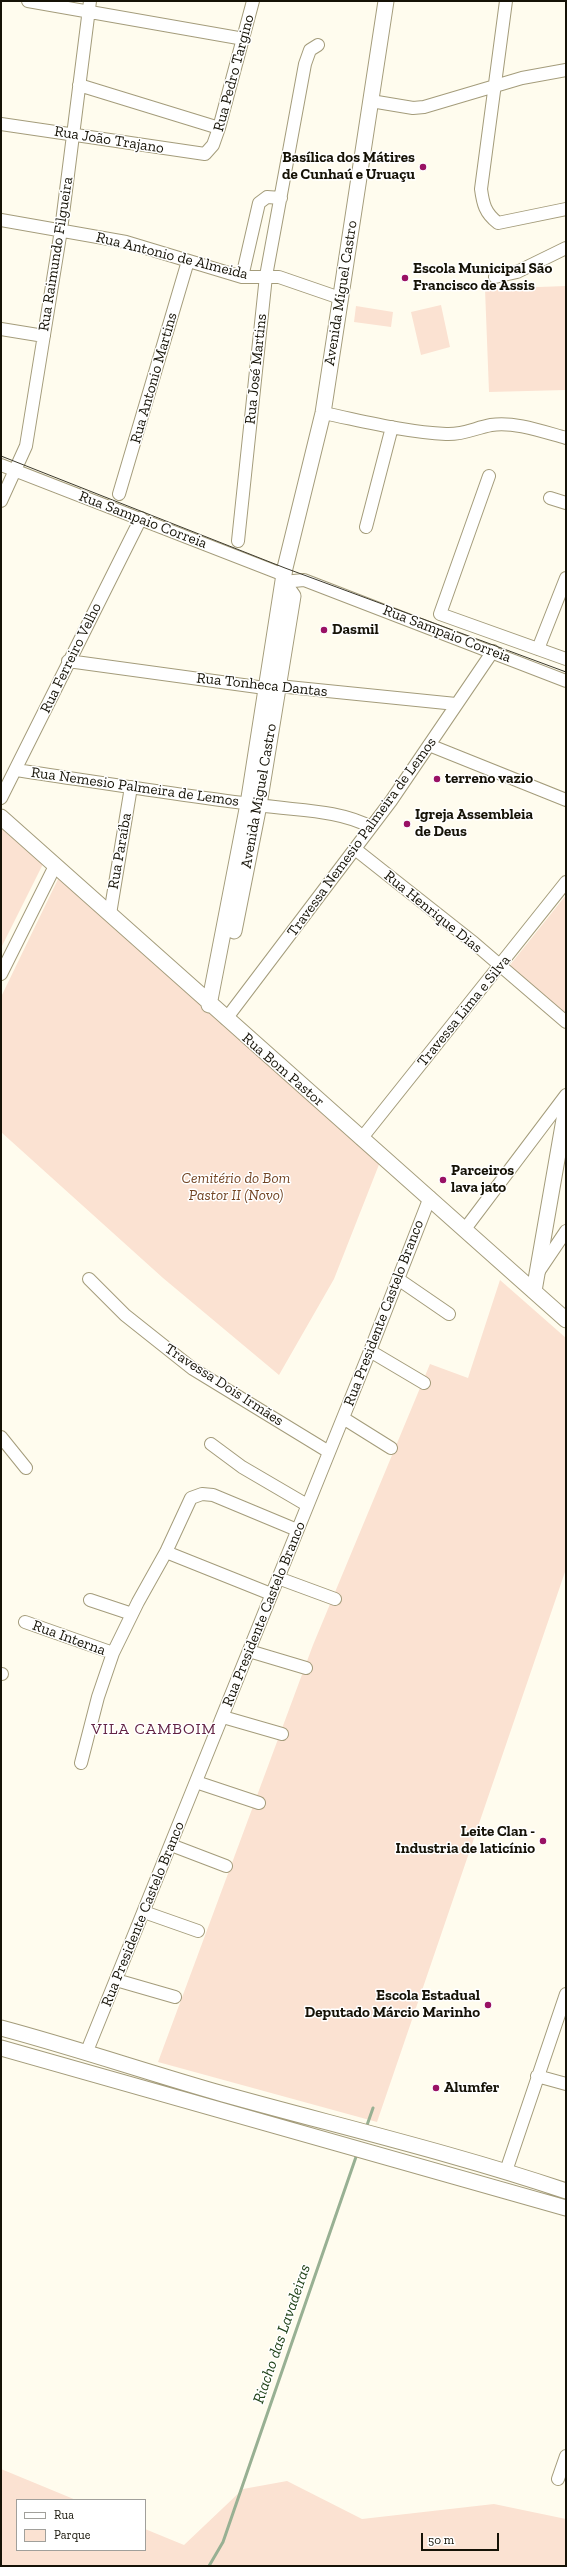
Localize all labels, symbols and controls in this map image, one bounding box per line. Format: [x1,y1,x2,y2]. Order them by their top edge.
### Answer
street label: Rua Pedro Targino [210,13,258,133]
street label: Rua João Trajano [53,122,165,158]
place label: Basílica dos Mátires de Cunhaú e Uruaçu [282,149,415,184]
marker: Basílica dos Mátires de Cunhaú e Uruaçu [418,162,428,172]
street label: Rua Raimundo Filgueira [35,175,77,333]
street label: Avenida Miguel Castro [321,219,361,367]
street label: Rua Antonio de Almeida [94,228,250,284]
place label: Escola Municipal São Francisco de Assis [413,260,552,295]
marker: Escola Municipal São Francisco de Assis [400,273,410,283]
street label: Rua Antonio Martins [127,310,181,446]
street label: Rua José Martins [241,313,271,425]
street label: Rua Sampaio Correia [76,487,210,553]
street label: Rua Ferreiro Velho [36,600,106,716]
street label: Rua Sampaio Correia [380,601,514,667]
place label: Dasmil [332,621,379,639]
marker: Dasmil [319,625,329,635]
street label: Rua Tonheca Dantas [196,669,328,701]
street label: Avenida Miguel Castro [237,722,281,870]
street label: Travessa Nemesio Palmeira de Lemos [284,734,440,940]
street label: Rua Nemesio Palmeira de Lemos [30,763,240,811]
place label: terreno vazio [445,770,533,788]
marker: terreno vazio [432,774,442,784]
place label: Igreja Assembleia de Deus [415,806,533,841]
street label: Rua Paraíba [104,811,136,891]
marker: Igreja Assembleia de Deus [402,819,412,829]
street label: Rua Henrique Dias [380,867,486,957]
street label: Travessa Lima e Silva [414,952,514,1070]
street label: Rua Bom Pastor [238,1029,328,1111]
place label: Parceiros lava jato [451,1162,514,1197]
park label: Cemitério do Bom Pastor II (Novo) [182,1170,290,1205]
marker: Parceiros lava jato [438,1175,448,1185]
street label: Rua Presidente Castelo Branco [340,1217,428,1409]
street label: Travessa Dois Irmães [161,1340,287,1430]
street label: Rua Presidente Castelo Branco [219,1519,309,1709]
street label: Rua Interna [30,1616,108,1660]
district label: VILA CAMBOIM [91,1719,217,1739]
street label: Rua Presidente Castelo Branco [98,1819,188,2009]
place label: Leite Clan - Industria de laticínio [396,1823,535,1858]
marker: Leite Clan - Industria de laticínio [538,1836,548,1846]
place label: Escola Estadual Deputado Márcio Marinho [305,1987,480,2022]
marker: Escola Estadual Deputado Márcio Marinho [483,2000,493,2010]
place label: Alumfer [444,2079,499,2097]
marker: Alumfer [431,2083,441,2093]
water label: Riacho das Lavadeiras [249,2262,315,2406]
legend [16,2499,146,2551]
text: Rua [54,2508,74,2522]
scale bar [423,2525,501,2551]
text: Parque [54,2528,90,2542]
text: 50 m [428,2533,454,2547]

